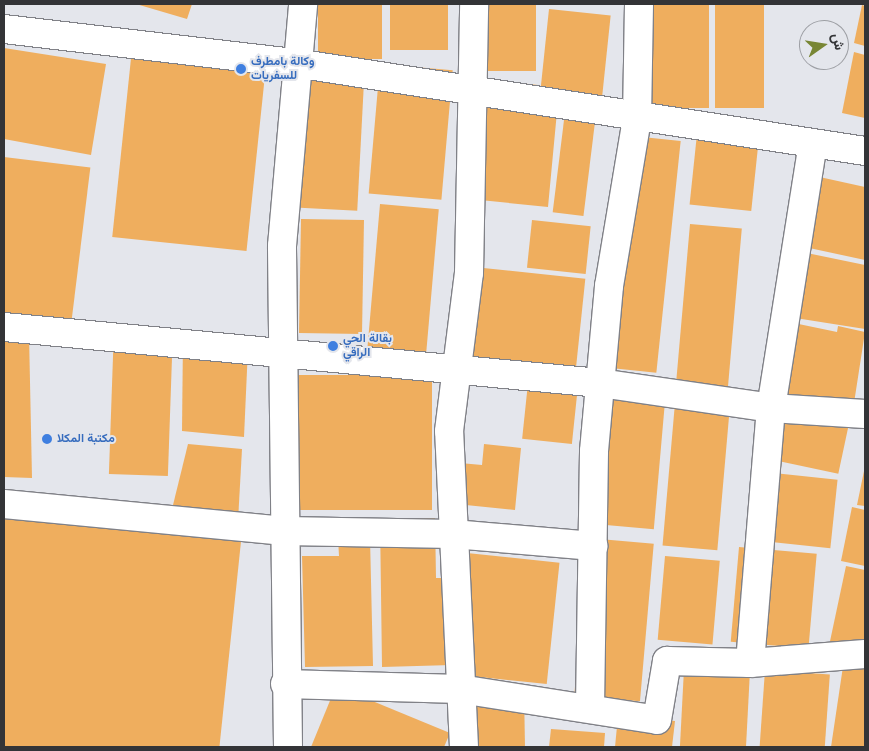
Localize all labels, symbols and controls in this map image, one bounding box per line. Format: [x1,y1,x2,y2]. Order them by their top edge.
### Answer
north arrow [799,20,849,70]
text: ش [828,32,848,52]
place label: وكالة بامطرف للسفريات [251,55,315,83]
marker: وكالة بامطرف للسفريات [235,63,247,75]
place label: بقالة الحي الراقي [343,332,392,360]
marker: بقالة الحي الراقي [327,340,339,352]
place label: مكتبة المكلا [57,432,115,446]
marker: مكتبة المكلا [41,433,53,445]

